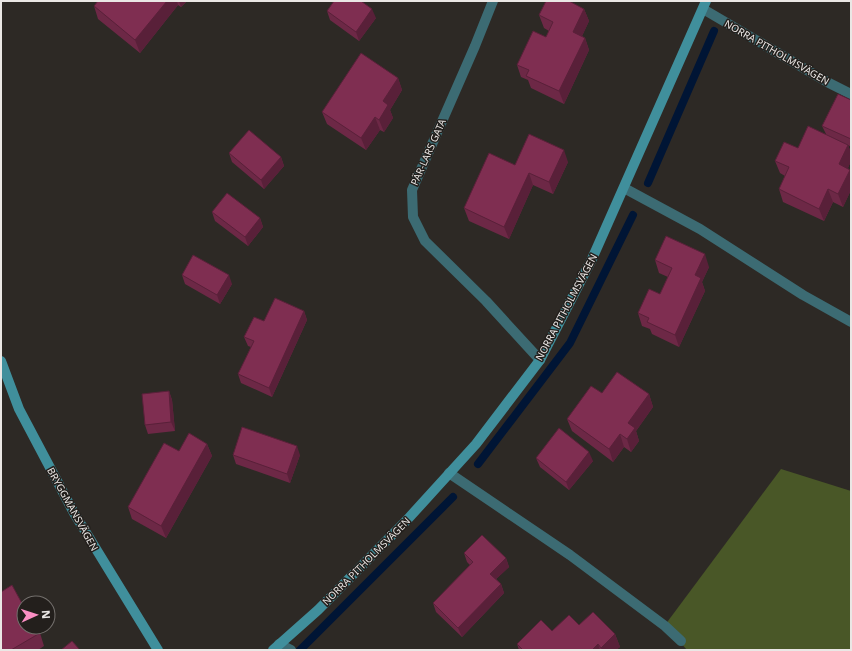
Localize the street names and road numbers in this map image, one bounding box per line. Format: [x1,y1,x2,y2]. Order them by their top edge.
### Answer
street label: NORRA PITHOLMSVÄGEN [722,16,832,88]
street label: PÄR-LARS GATA [407,116,449,188]
street label: NORRA PITHOLMSVÄGEN [532,251,600,363]
street label: BRYGGMANSVÄGEN [44,465,102,553]
street label: NORRA PITHOLMSVÄGEN [319,514,413,608]

